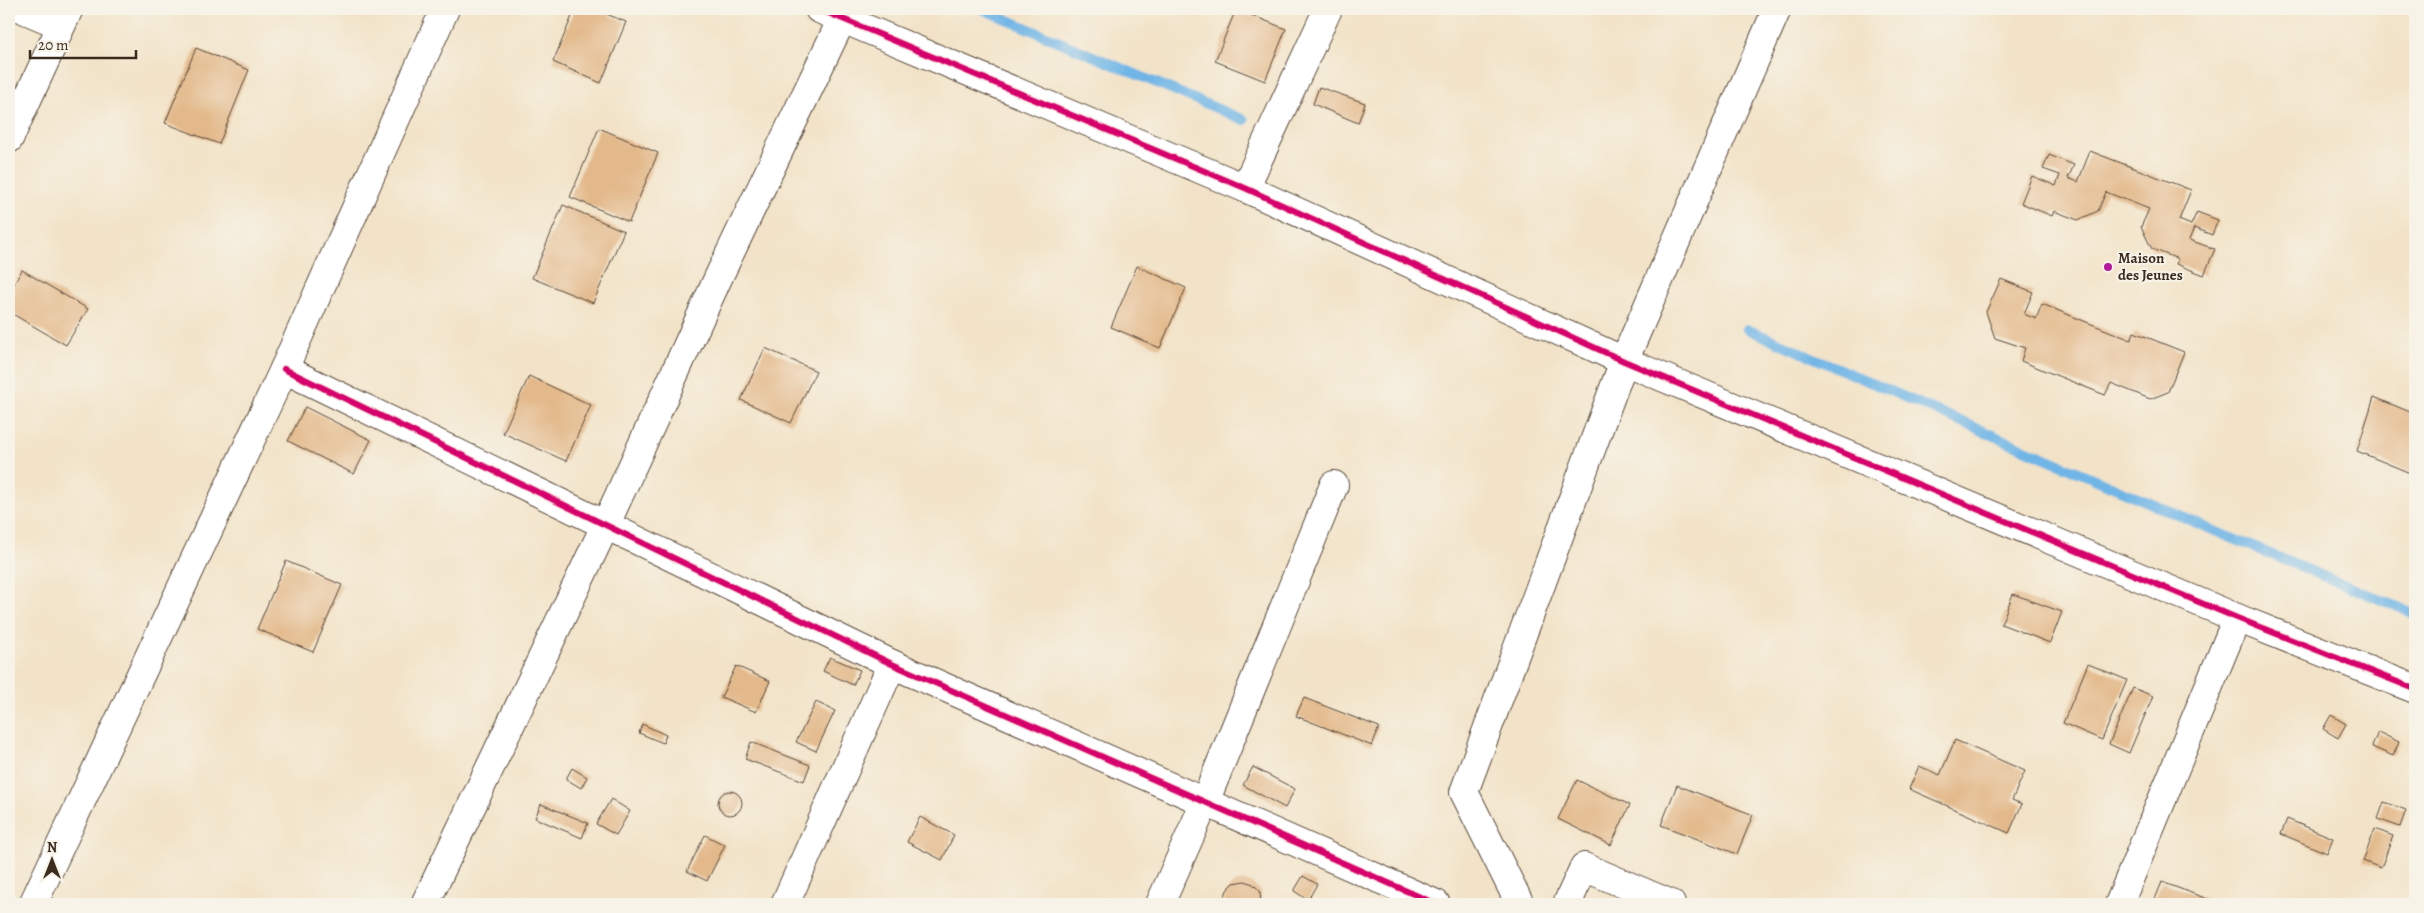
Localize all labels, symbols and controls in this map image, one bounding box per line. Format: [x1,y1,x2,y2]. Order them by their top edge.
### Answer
scale bar [30,28,136,60]
text: 20 m [38,35,69,55]
place label: Maison des Jeunes [2118,248,2183,285]
marker: Maison des Jeunes [2102,261,2114,273]
north arrow [28,836,78,886]
text: N [47,838,57,857]

